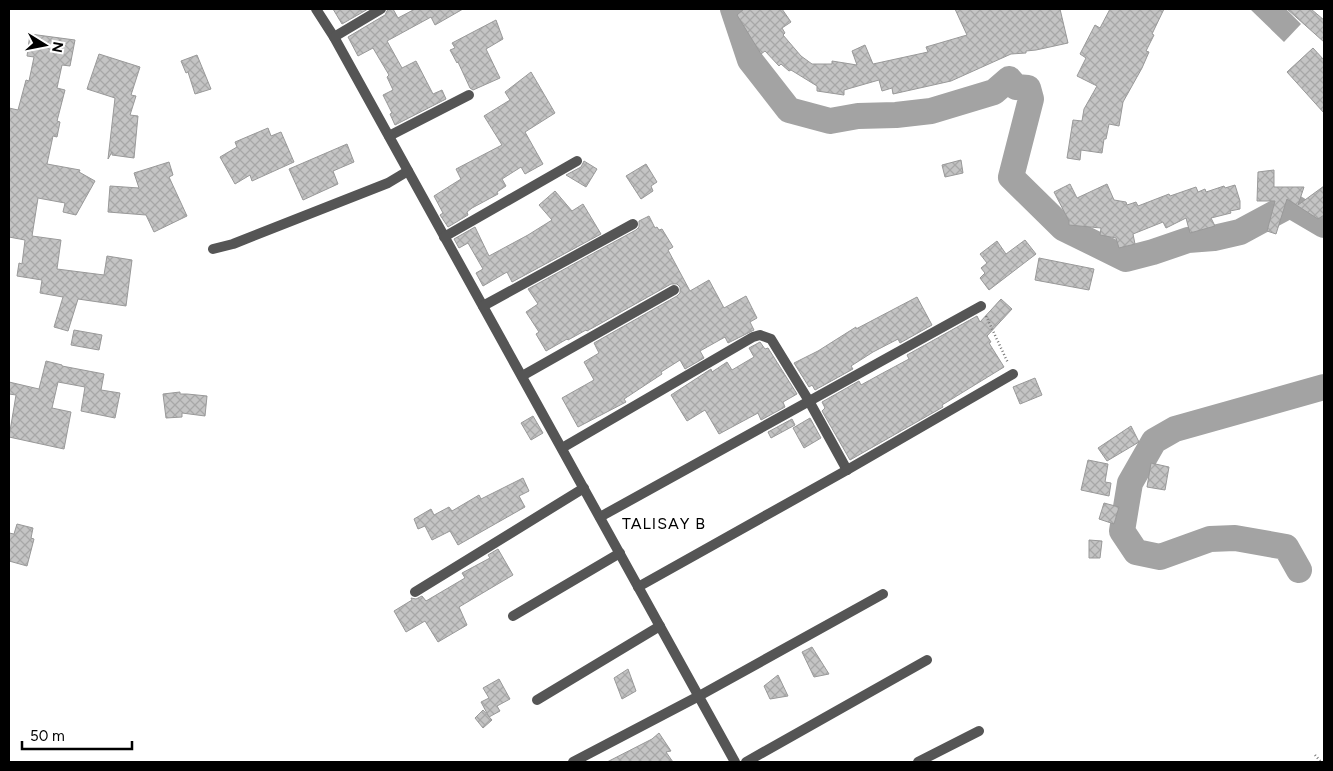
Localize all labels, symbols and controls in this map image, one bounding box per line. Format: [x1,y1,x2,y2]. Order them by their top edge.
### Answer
north arrow [20,20,70,70]
text: N [48,40,67,54]
district label: TALISAY B [622,514,706,533]
scale bar [22,718,132,750]
text: 50 m [30,727,65,745]

